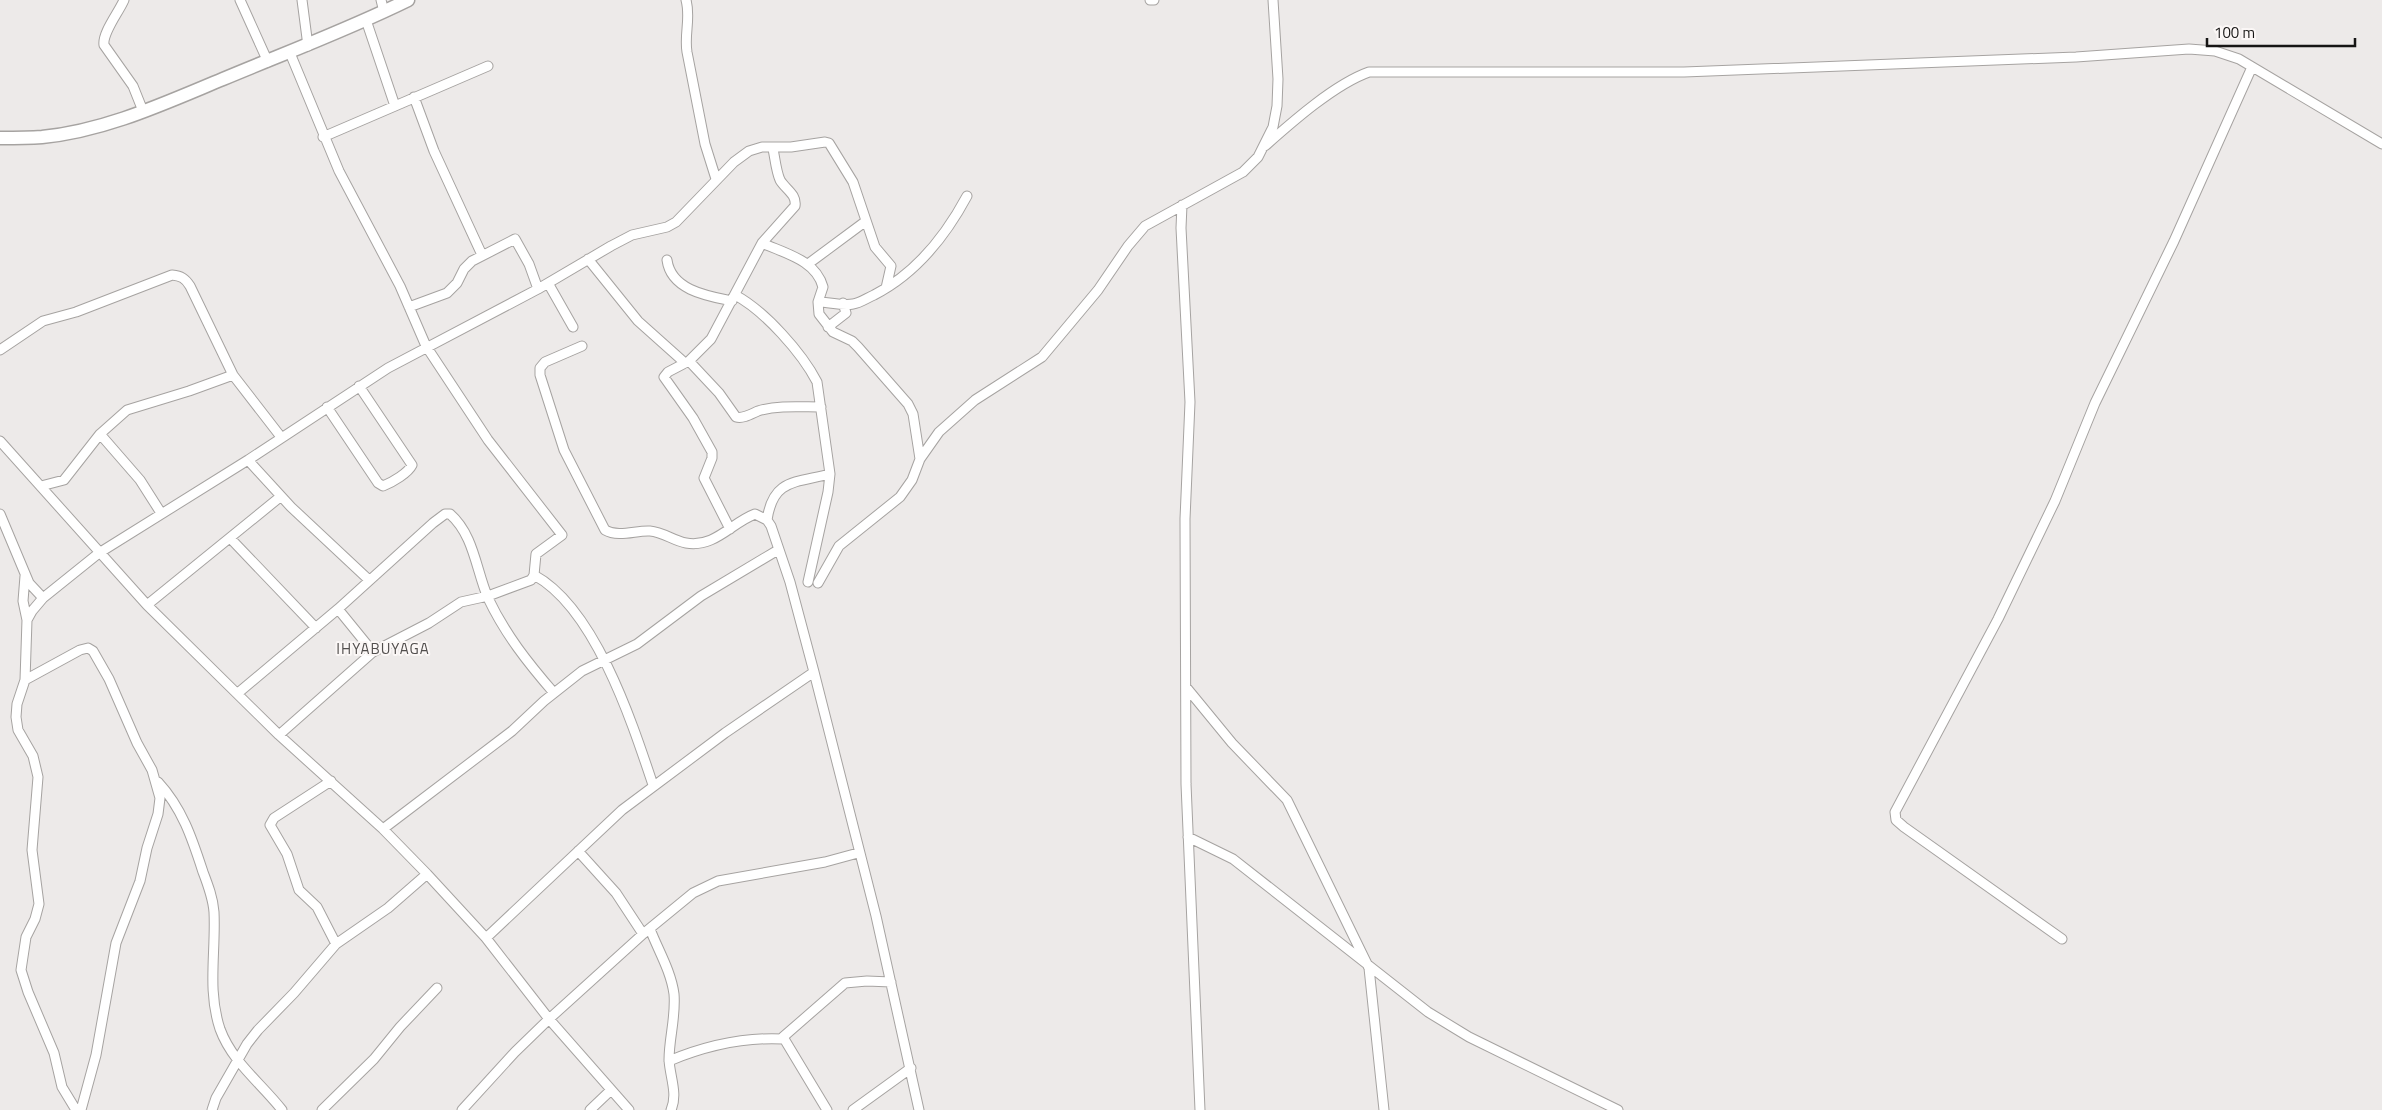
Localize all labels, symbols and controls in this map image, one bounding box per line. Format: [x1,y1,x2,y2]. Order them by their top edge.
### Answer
scale bar [2207,15,2354,47]
text: 100 m [2214,21,2255,44]
district label: IHYABUYAGA [336,637,430,660]

